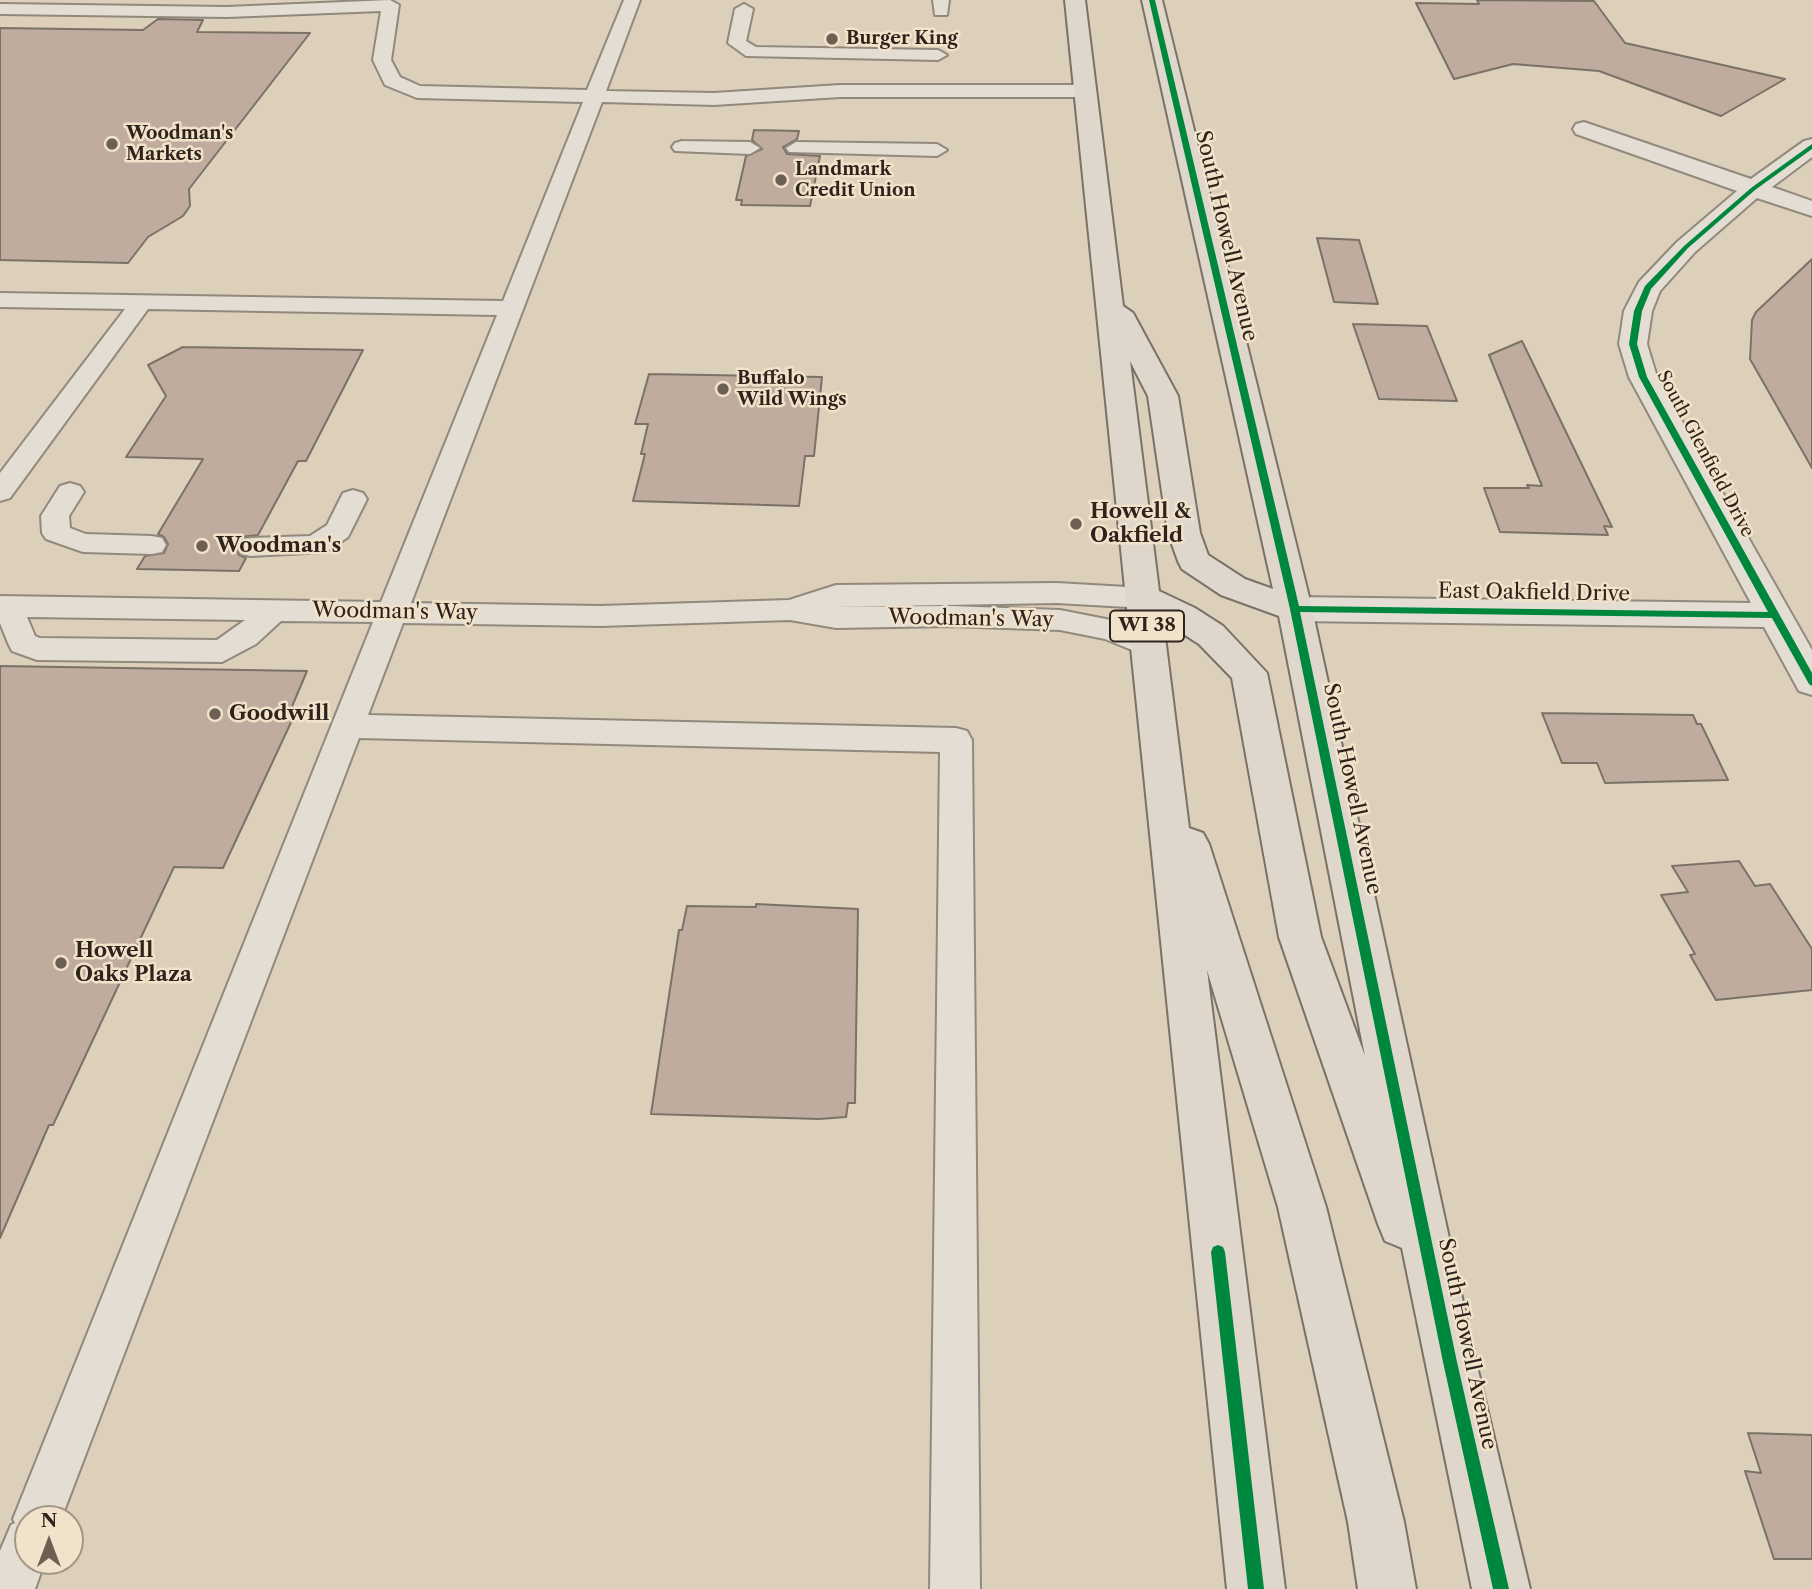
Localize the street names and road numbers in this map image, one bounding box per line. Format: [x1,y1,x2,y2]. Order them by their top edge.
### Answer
street label: South Howell Avenue [1189,128,1263,344]
street label: South Glenfield Drive [1652,367,1758,541]
street label: East Oakfield Drive [1438,579,1630,607]
street label: Woodman's Way [312,598,478,626]
street label: Woodman's Way [888,605,1054,633]
road number: WI 38 [1110,610,1184,642]
street label: South Howell Avenue [1317,681,1387,897]
street label: South Howell Avenue [1432,1236,1502,1452]

